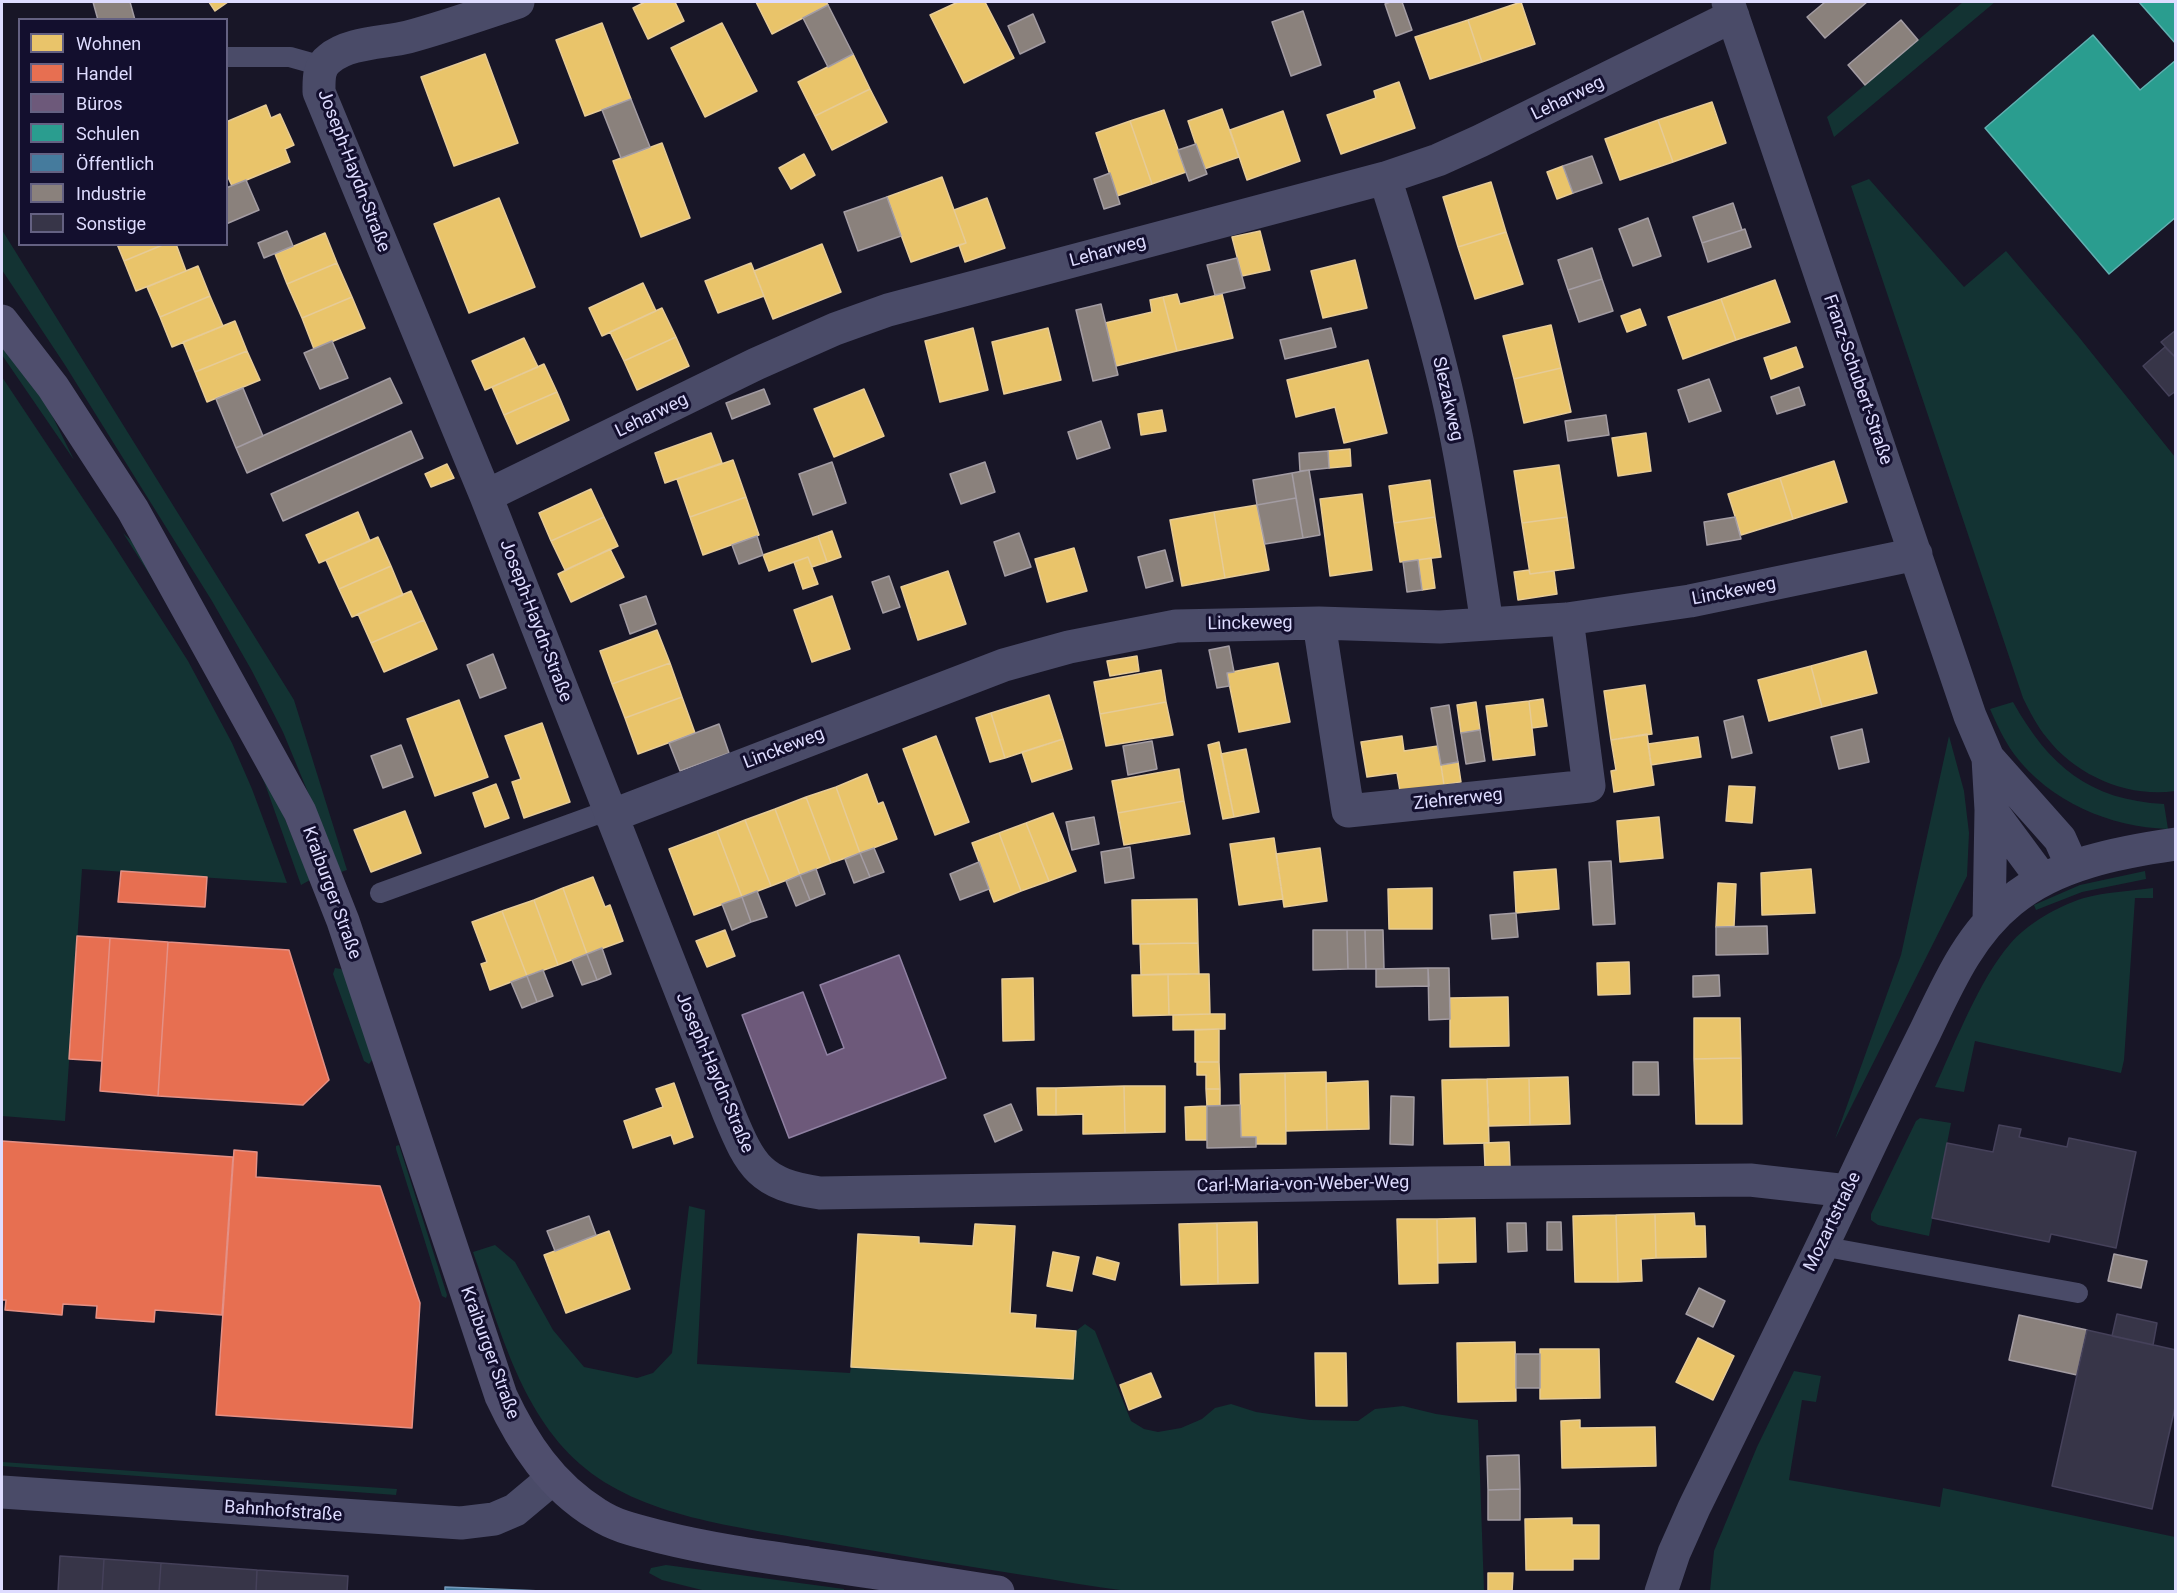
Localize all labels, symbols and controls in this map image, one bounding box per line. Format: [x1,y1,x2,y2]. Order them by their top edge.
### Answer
legend [18,18,228,246]
text: Wohnen [76,33,141,54]
text: Handel [76,63,133,84]
street label: Leharweg [1528,72,1608,126]
street label: Joseph-Haydn-Straße [312,87,394,255]
text: Büros [76,93,123,114]
text: Schulen [76,123,140,144]
text: Öffentlich [76,153,154,174]
text: Industrie [76,183,146,204]
text: Sonstige [76,213,146,234]
street label: Leharweg [1067,231,1149,273]
street label: Franz-Schubert-Straße [1818,292,1896,468]
street label: Slezakweg [1427,355,1467,443]
street label: Leharweg [612,389,692,443]
street label: Joseph-Haydn-Straße [494,537,576,705]
street label: Linckeweg [1690,573,1778,611]
street label: Linckeweg [1207,612,1293,636]
street label: Linckeweg [740,724,828,774]
street label: Ziehrerweg [1412,785,1504,815]
street label: Kraiburger Straße [297,824,365,962]
street label: Joseph-Haydn-Straße [670,989,758,1157]
street label: Mozartstraße [1800,1169,1866,1275]
street label: Carl-Maria-von-Weber-Weg [1196,1172,1410,1198]
street label: Kraiburger Straße [455,1284,523,1422]
street label: Bahnhofstraße [223,1497,343,1527]

